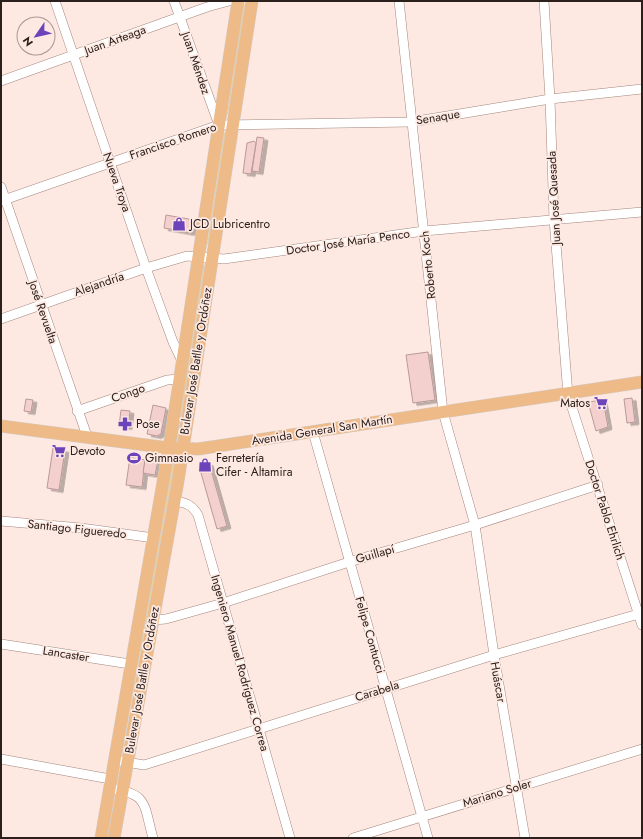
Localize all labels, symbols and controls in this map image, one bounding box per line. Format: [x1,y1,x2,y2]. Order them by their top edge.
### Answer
north arrow [16,16,56,56]
street label: Juan Arteaga [80,20,149,60]
street label: Juan Méndez [176,27,215,97]
text: N [19,33,37,50]
street label: Senaque [415,105,461,129]
street label: Francisco Romero [127,118,219,164]
street label: Nueva Troya [98,150,136,215]
street label: Juan José Quesada [543,150,566,247]
place label: JCD Lubricentro [188,215,270,233]
shop icon: JCD Lubricentro [171,216,187,232]
street label: Doctor José María Penco [285,224,411,260]
street label: Roberto Koch [415,230,441,300]
street label: Alejandría [72,267,127,301]
street label: José Revuelta [23,276,62,346]
street label: Bulevar José Batlle y Ordóñez [175,286,217,436]
street label: Congo [109,379,148,407]
place label: Matos [560,394,590,412]
supermarket icon: Matos [593,395,609,411]
street label: Avenida General San Martín [250,410,394,450]
place label: Pose [136,415,160,433]
pharmacy icon: Pose [117,416,133,432]
place label: Devoto [70,442,106,460]
supermarket icon: Devoto [51,443,67,459]
place label: Gimnasio [145,449,194,467]
place label: Ferretería Cifer - Altamira [216,449,293,481]
sports icon: Gimnasio [126,450,142,466]
shop icon: Ferretería Cifer - Altamira [197,457,213,473]
street label: Doctor Pablo Ehrlich [580,458,630,562]
street label: Santiago Figueredo [27,515,128,543]
street label: Guillapí [353,540,398,568]
street label: Ingeniero Manuel Rodríguez Correa [206,573,274,754]
street label: Felipe Contucci [350,594,390,676]
street label: Bulevar José Batlle y Ordóñez [120,605,164,755]
street label: Lancaster [41,641,91,667]
street label: Huáscar [486,660,511,705]
street label: Carabela [353,676,402,706]
street label: Mariano Soler [460,774,534,812]

